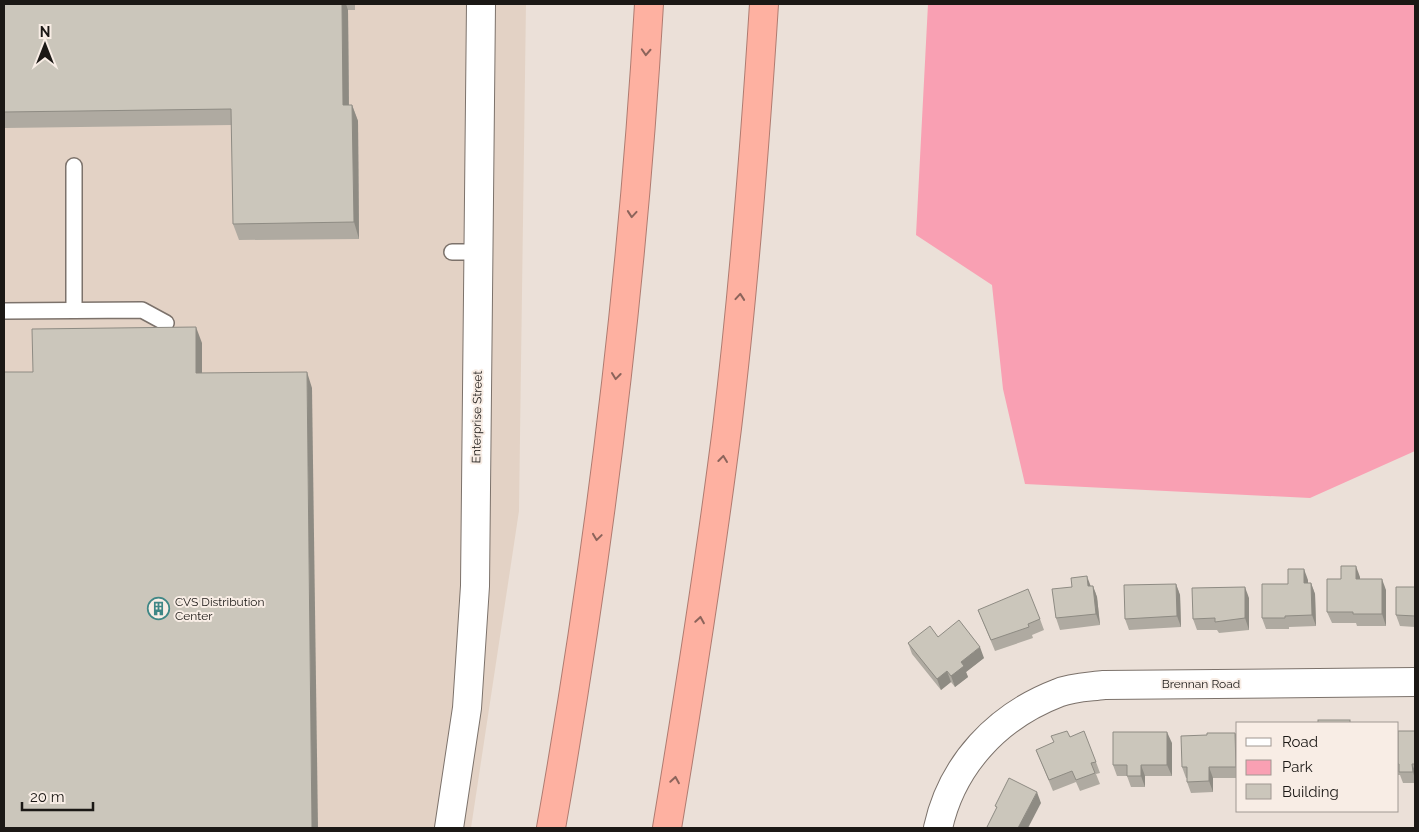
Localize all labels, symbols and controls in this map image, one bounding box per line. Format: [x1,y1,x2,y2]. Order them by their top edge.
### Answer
north arrow [20,20,70,70]
text: N [40,24,50,40]
one-way arrow [641,49,652,57]
one-way arrow [627,211,638,219]
one-way arrow [734,293,745,301]
street label: Enterprise Street [469,371,485,463]
one-way arrow [611,372,622,380]
one-way arrow [717,454,727,463]
one-way arrow [592,533,602,542]
place label: CVS Distribution Center [175,595,265,623]
building icon: CVS Distribution Center [147,597,171,621]
one-way arrow [695,615,705,624]
street label: Brennan Road [1162,677,1240,691]
legend [1236,722,1399,812]
text: Road [1282,733,1318,751]
text: Park [1282,758,1313,776]
one-way arrow [669,776,680,784]
scale bar [22,780,94,812]
text: Building [1282,783,1339,801]
text: 20 m [30,788,65,806]

